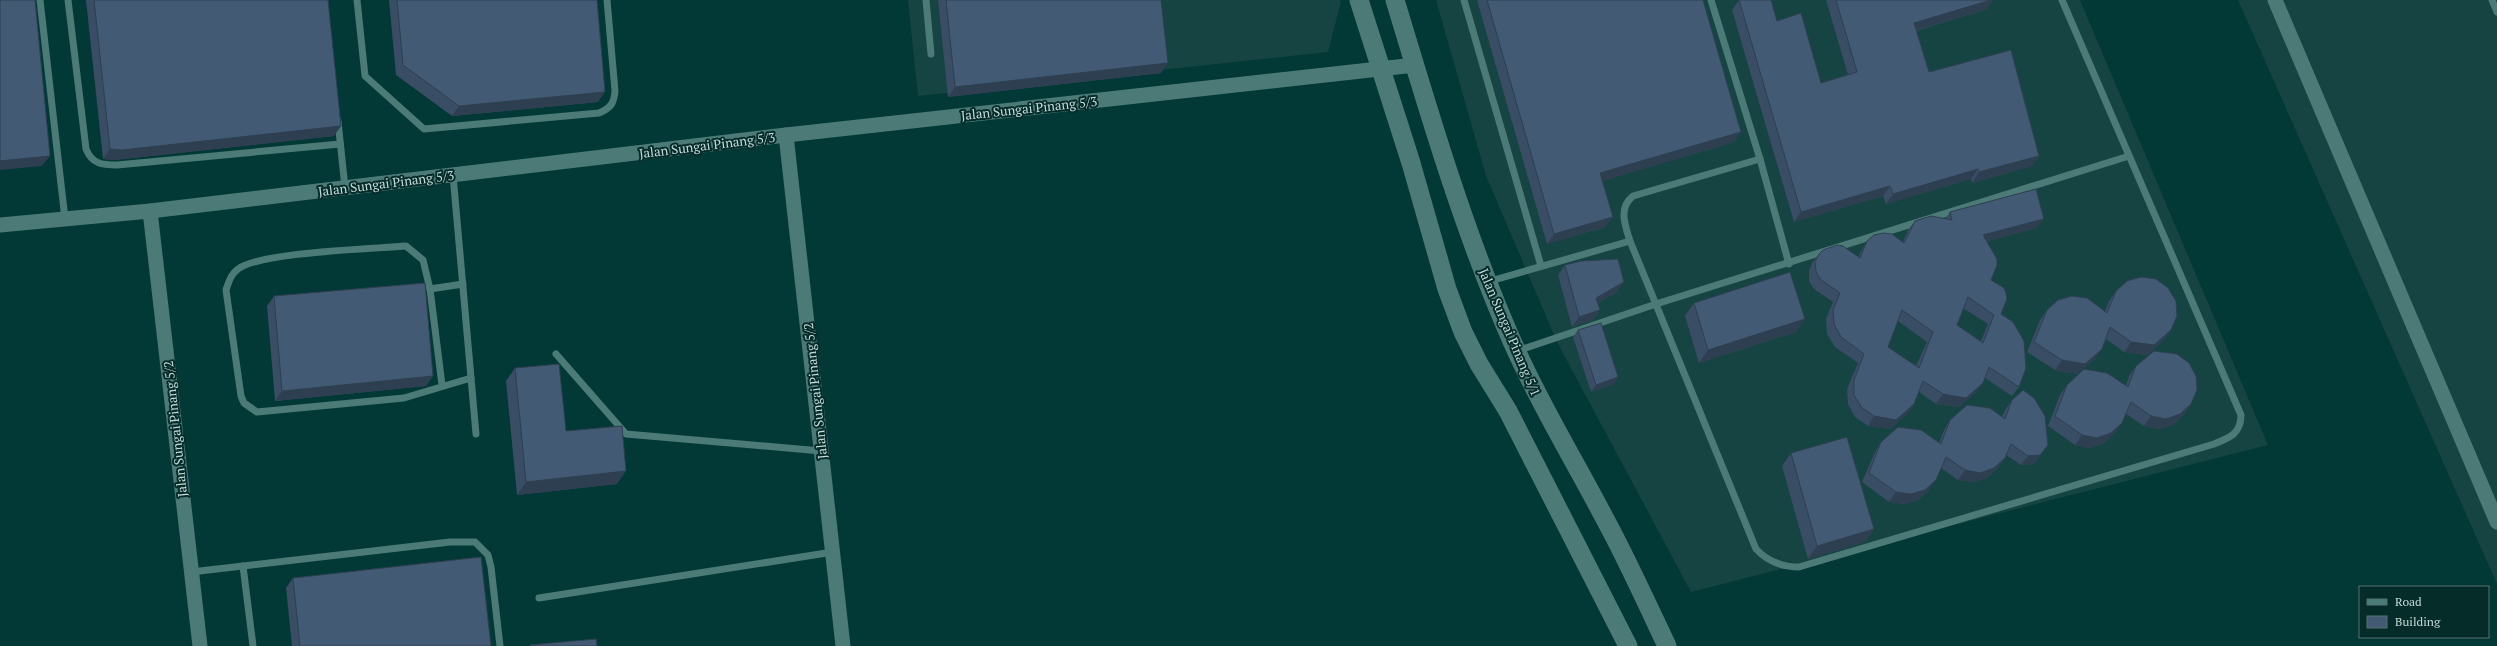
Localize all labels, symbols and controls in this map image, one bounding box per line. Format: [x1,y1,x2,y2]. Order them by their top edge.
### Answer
street label: Jalan Sungai Pinang 5/3 [960,92,1098,124]
street label: Jalan Sungai Pinang 5/3 [638,128,776,162]
street label: Jalan Sungai Pinang 5/3 [317,166,455,200]
street label: Jalan Sungai Pinang 5/1 [1475,265,1545,399]
street label: Jalan Sungai Pinang 5/2 [799,322,831,460]
street label: Jalan Sungai Pinang 5/2 [159,360,191,498]
legend [2359,586,2489,638]
text: Road [2395,594,2422,609]
text: Building [2395,614,2441,629]

